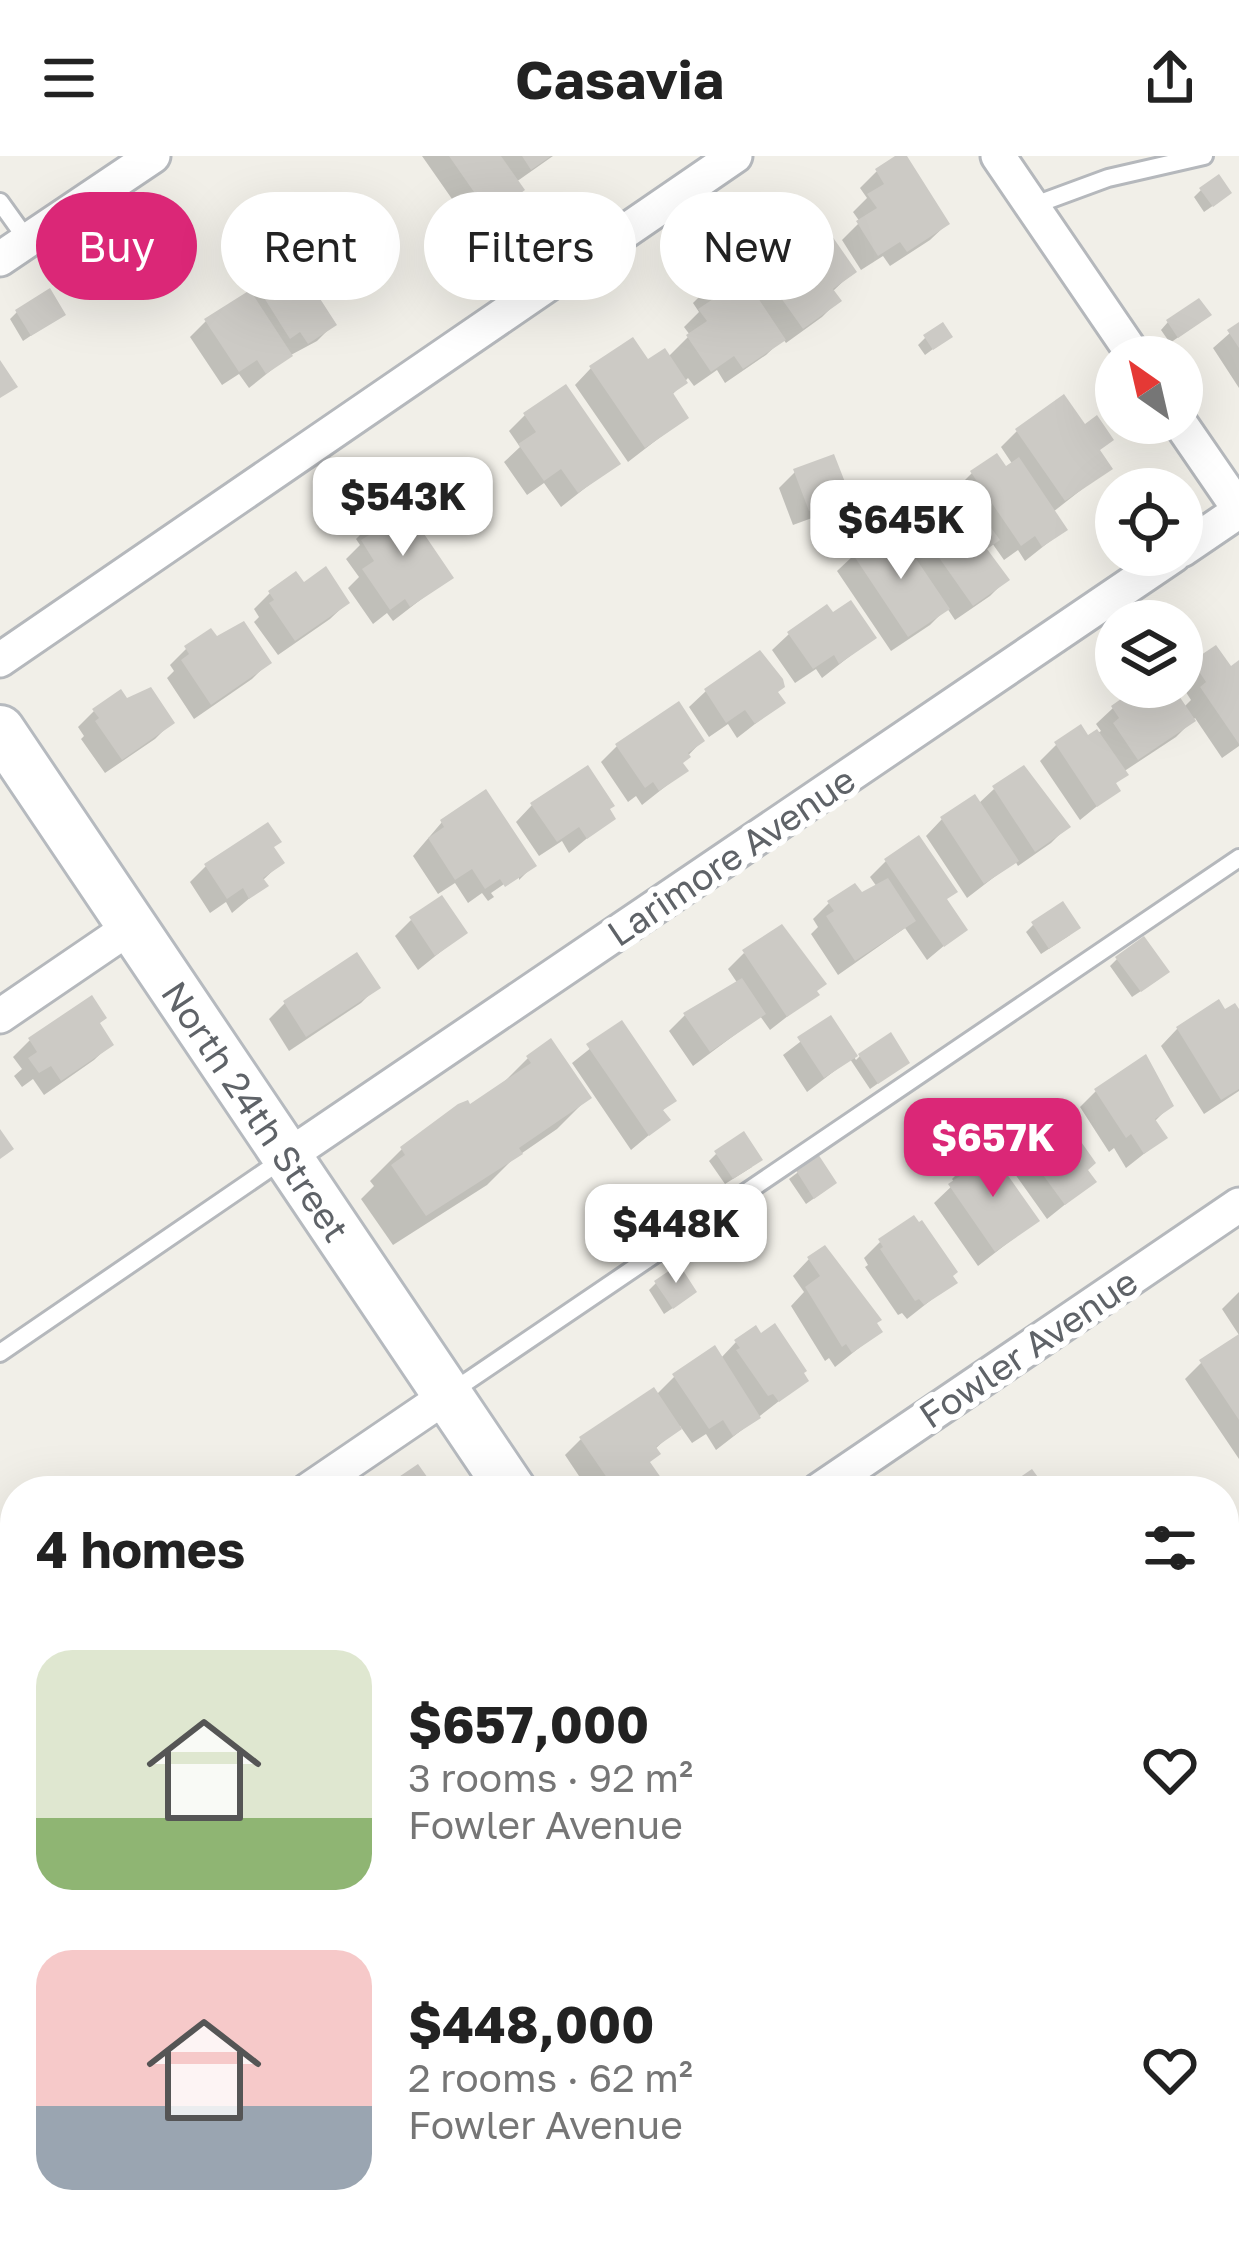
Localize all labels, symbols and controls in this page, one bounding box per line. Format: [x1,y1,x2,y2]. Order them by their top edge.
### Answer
icon: menu [36,45,102,111]
icon: share [1137,45,1203,111]
text: Casavia [515,46,724,111]
chip: Buy [36,192,197,300]
chip: Rent [221,192,400,300]
chip: Filters [424,192,636,300]
chip: New [660,192,834,300]
north arrow [1095,336,1203,444]
map controls [1095,336,1203,708]
pin: $543K [319,457,487,559]
button: locate [1095,468,1203,576]
text: $543K [340,472,466,519]
pin: $645K [817,480,985,582]
text: $645K [837,495,965,542]
button: layers [1095,600,1203,708]
street label: Larimore Avenue [599,757,863,955]
street label: North 24th Street [153,973,359,1249]
pin: $657K [909,1098,1077,1200]
text: $657K [931,1113,1055,1160]
pin: $448K [592,1184,760,1286]
text: $448K [612,1199,740,1246]
street label: Fowler Avenue [911,1259,1145,1437]
icon: filters [1137,1515,1203,1581]
text: 4 homes [36,1518,245,1579]
text: $657,000 [408,1693,649,1754]
icon: home [132,1698,276,1842]
icon: heart [1137,1737,1203,1803]
text: 3 rooms · 92 m² [408,1754,693,1801]
text: Fowler Avenue [408,1801,683,1848]
text: $448,000 [408,1993,654,2054]
icon: home [132,1998,276,2142]
icon: heart [1137,2037,1203,2103]
text: 2 rooms · 62 m² [408,2054,693,2101]
text: Fowler Avenue [408,2101,683,2148]

